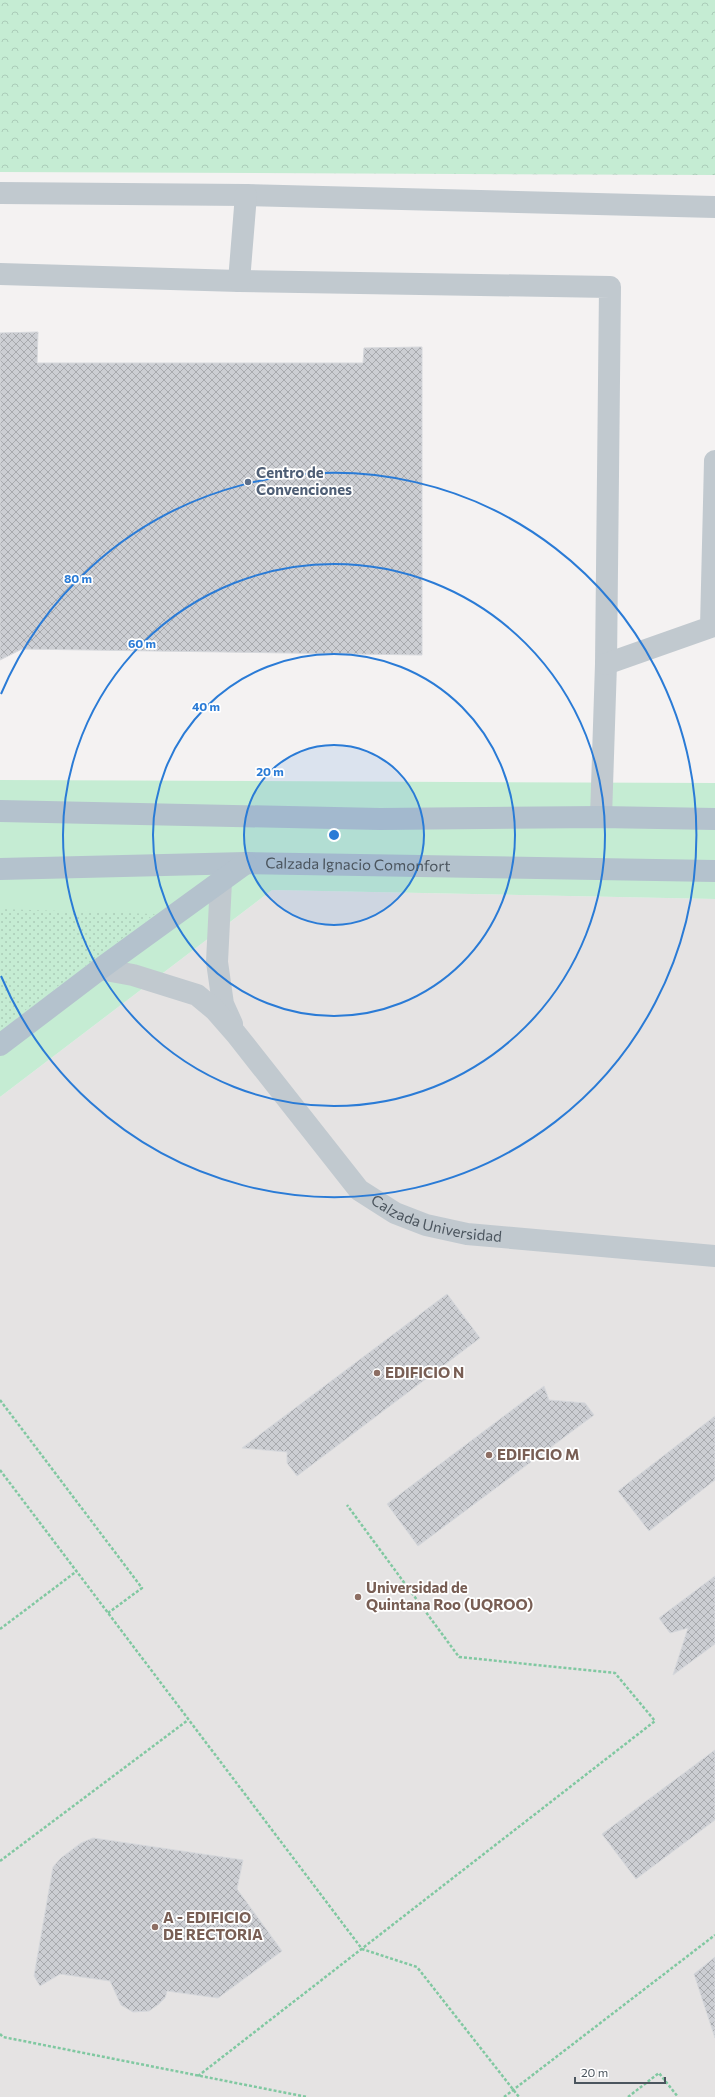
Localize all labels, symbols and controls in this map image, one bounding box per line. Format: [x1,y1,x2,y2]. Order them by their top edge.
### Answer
place label: Centro de Convenciones [256,463,352,498]
marker: Centro de Convenciones [243,477,253,487]
text: 80 m [64,571,92,585]
text: 60 m [128,636,156,650]
text: 40 m [192,699,220,713]
text: 20 m [256,764,284,778]
centre of rings [327,828,341,842]
street label: Calzada Ignacio Comonfort [265,853,451,874]
street label: Calzada Universidad [368,1190,503,1245]
place label: EDIFICIO N [385,1363,464,1381]
marker: EDIFICIO N [372,1368,382,1378]
place label: EDIFICIO M [497,1445,580,1463]
marker: EDIFICIO M [484,1450,494,1460]
place label: Universidad de Quintana Roo (UQROO) [366,1578,533,1613]
marker: Universidad de Quintana Roo (UQROO) [353,1592,363,1602]
place label: A - EDIFICIO DE RECTORIA [163,1908,263,1943]
marker: A - EDIFICIO DE RECTORIA [150,1922,160,1932]
scale bar [575,2059,665,2085]
text: 20 m [581,2065,608,2079]

